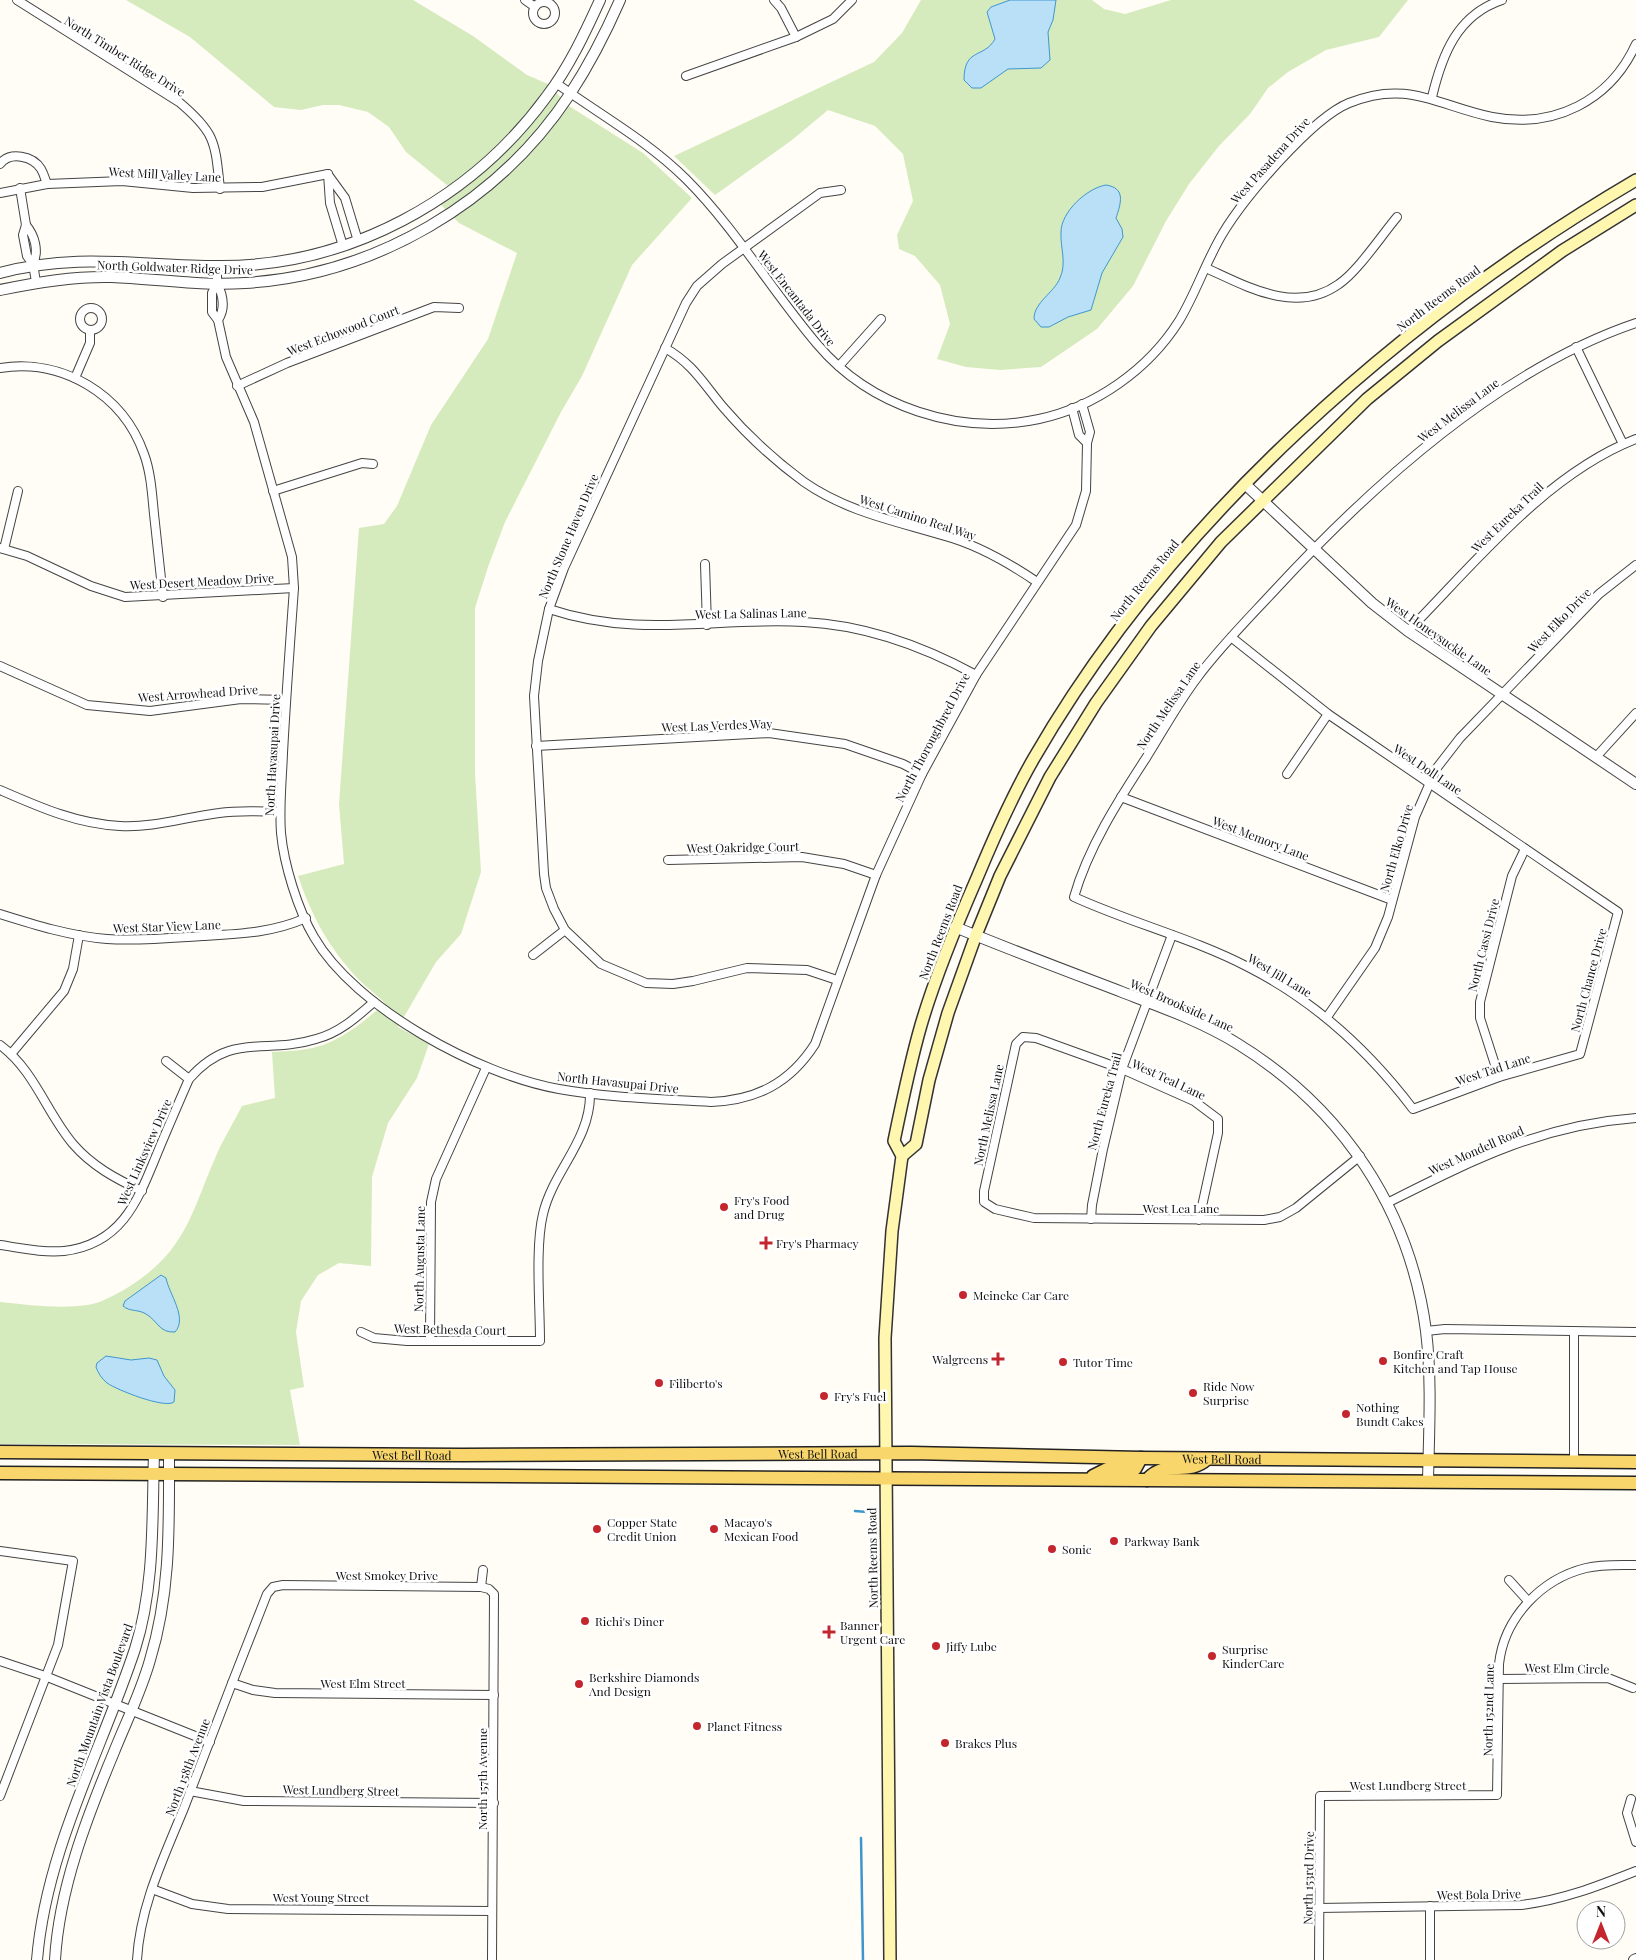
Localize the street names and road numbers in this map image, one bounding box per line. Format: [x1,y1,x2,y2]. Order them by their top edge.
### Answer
street label: North Timber Ridge Drive [62,12,188,100]
street label: West Pasadena Drive [1226,113,1313,207]
street label: West Mill Valley Lane [107,163,222,185]
street label: West Encantada Drive [754,246,839,349]
street label: North Goldwater Ridge Drive [97,256,253,278]
street label: North Reems Road [1393,261,1483,335]
street label: West Echowood Court [284,301,402,359]
street label: West Melissa Lane [1413,374,1502,446]
street label: North Stone Haven Drive [534,471,602,601]
street label: West Eureka Trail [1467,478,1547,556]
street label: West Camino Real Way [857,490,978,543]
street label: North Reems Road [1106,536,1182,624]
street label: West Desert Meadow Drive [129,569,274,593]
street label: West Elko Drive [1523,584,1594,657]
street label: West Honeysuckle Lane [1382,593,1495,679]
street label: West La Salinas Lane [694,604,807,622]
street label: North Melissa Lane [1132,658,1204,752]
street label: North Thoroughbred Drive [891,669,973,805]
street label: West Arrowhead Drive [137,681,258,705]
street label: North Havasupai Drive [261,693,283,817]
street label: West Las Verdes Way [660,715,773,735]
street label: West Doll Lane [1390,740,1466,798]
street label: North Elko Drive [1376,802,1416,894]
street label: West Memory Lane [1209,812,1312,864]
street label: West Oakridge Court [686,838,800,856]
street label: North Reems Road [914,882,966,982]
street label: North Cassi Drive [1464,897,1502,993]
street label: West Star View Lane [112,916,221,936]
street label: North Chance Drive [1566,926,1610,1034]
street label: West Jill Lane [1244,949,1315,1000]
street label: West Brookside Lane [1127,975,1236,1035]
street label: West Tad Lane [1453,1049,1532,1089]
street label: North Eureka Trail [1083,1050,1125,1152]
street label: West Teal Lane [1129,1054,1209,1103]
street label: North Melissa Lane [969,1063,1007,1167]
street label: North Havasupai Drive [556,1068,680,1096]
street label: West Linksview Drive [113,1096,175,1209]
street label: West Mondell Road [1425,1122,1526,1179]
street label: West Lea Lane [1142,1200,1219,1216]
street label: North Augusta Lane [410,1206,428,1312]
street label: West Bethesda Court [393,1320,507,1338]
street label: West Bell Road [777,1445,858,1462]
street label: West Bell Road [371,1446,452,1463]
street label: West Bell Road [1181,1450,1262,1467]
street label: North Reems Road [863,1507,881,1608]
street label: West Smokey Drive [335,1567,438,1583]
street label: North Mountain Vista Boulevard [62,1621,136,1789]
street label: West Elm Circle [1523,1659,1610,1677]
street label: North 152nd Lane [1479,1663,1497,1757]
street label: West Elm Street [319,1675,406,1691]
street label: North 158th Avenue [161,1716,213,1818]
street label: North 157th Avenue [474,1728,490,1830]
street label: West Lundberg Street [1349,1777,1467,1793]
street label: West Lundberg Street [282,1781,400,1799]
street label: North 153rd Drive [1299,1831,1317,1925]
street label: West Bola Drive [1436,1885,1521,1903]
street label: West Young Street [272,1889,370,1905]

